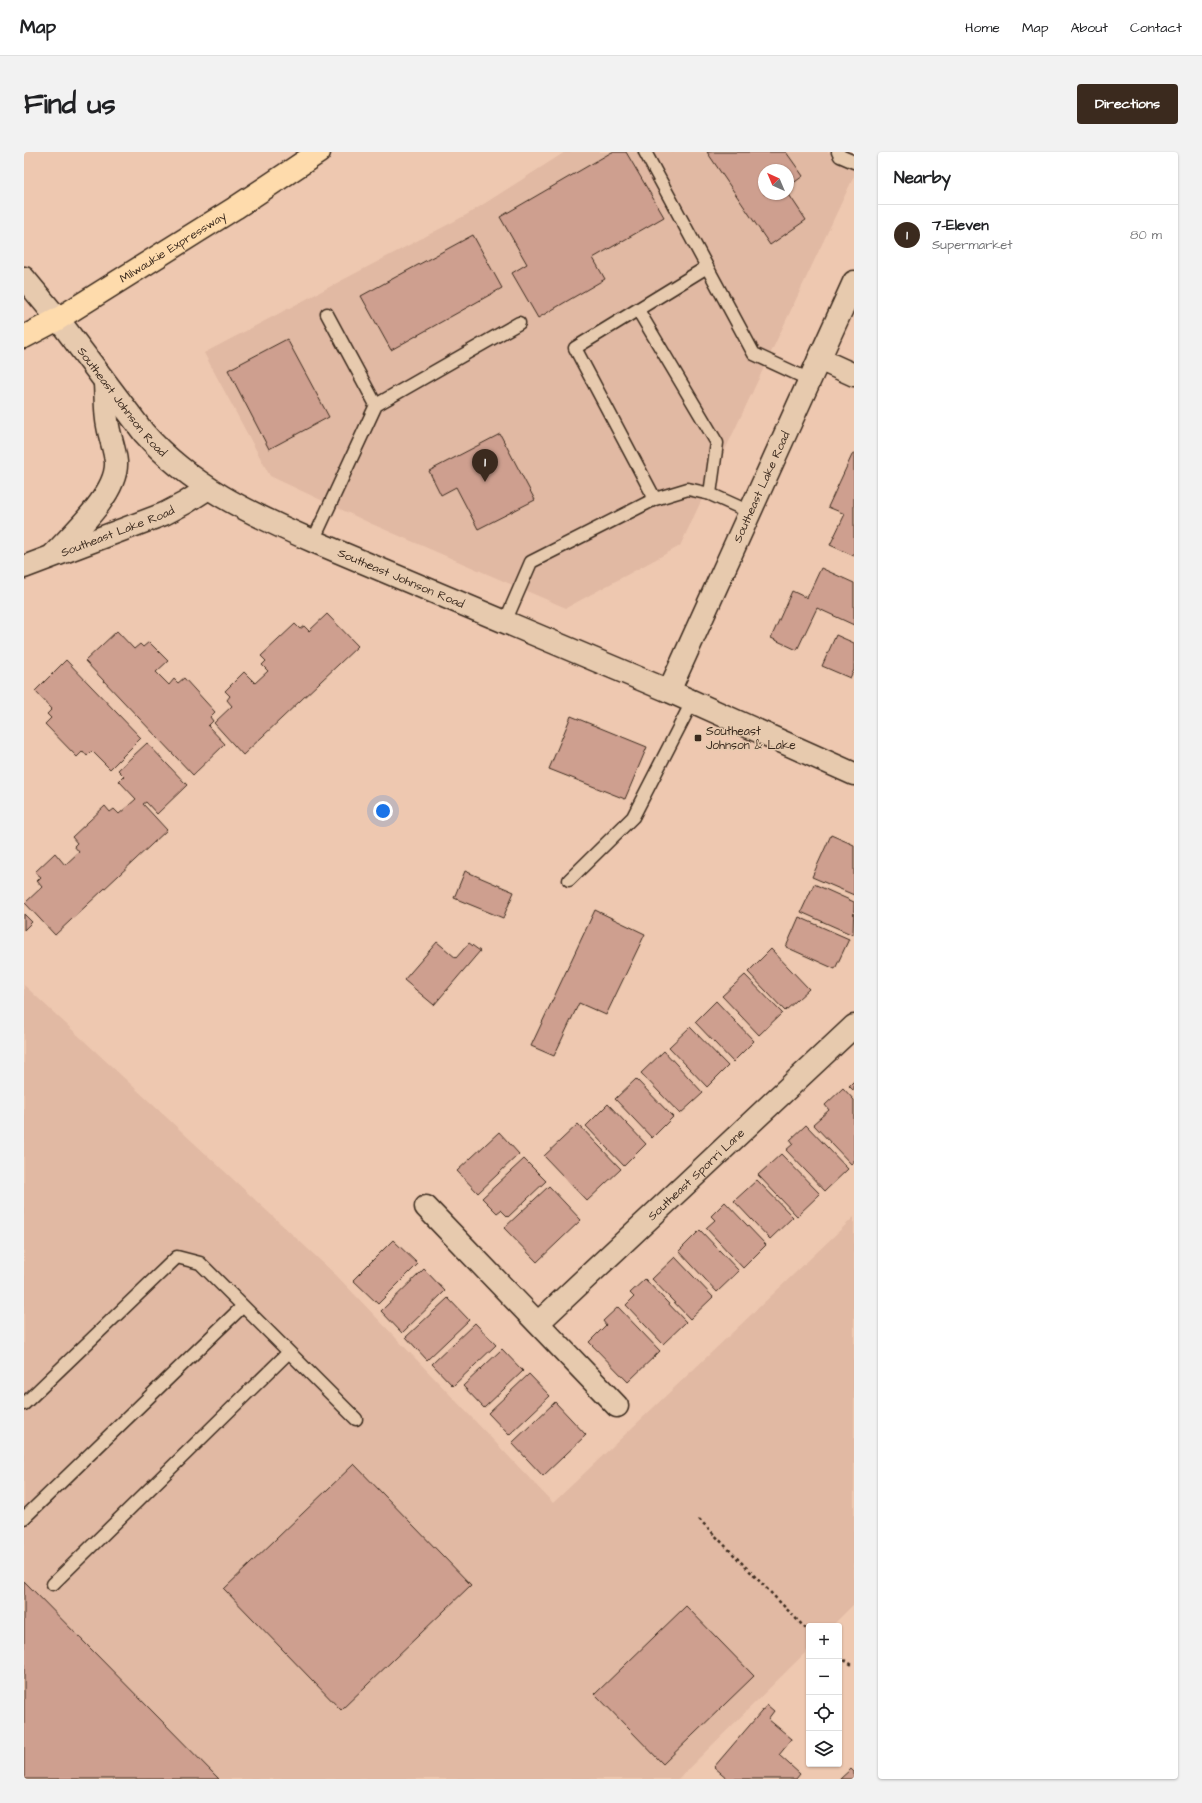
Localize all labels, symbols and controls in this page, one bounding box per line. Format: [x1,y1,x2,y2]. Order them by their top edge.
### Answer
text: Map [20,14,56,41]
text: Home [965,18,1000,38]
text: Map [1022,18,1048,38]
text: About [1070,18,1108,38]
text: Contact [1130,18,1182,38]
button: Directions [1077,84,1178,124]
text: Find us [24,85,115,124]
north arrow [758,164,794,200]
text: Nearby [894,166,951,190]
street label: Milwaukie Expressway [116,207,230,287]
text: 7-Eleven [932,215,989,236]
text: 1 [906,226,908,244]
text: 80 m [1130,226,1162,244]
text: Supermarket [932,236,1013,254]
street label: Southeast Johnson Road [73,343,171,461]
street label: Southeast Lake Road [729,429,794,545]
pin: 1 [472,449,498,482]
street label: Southeast Lake Road [58,502,177,561]
street label: Southeast Johnson Road [335,544,467,612]
place label: Southeast Johnson & Lake [706,723,796,754]
marker: Southeast Johnson & Lake [693,733,703,743]
your location [373,801,393,821]
street label: Southeast Sporri Lane [644,1124,749,1224]
map controls [806,1623,842,1767]
button: + [806,1623,842,1659]
button: − [806,1659,842,1695]
button: locate [806,1695,842,1731]
button: layers [806,1731,842,1767]

